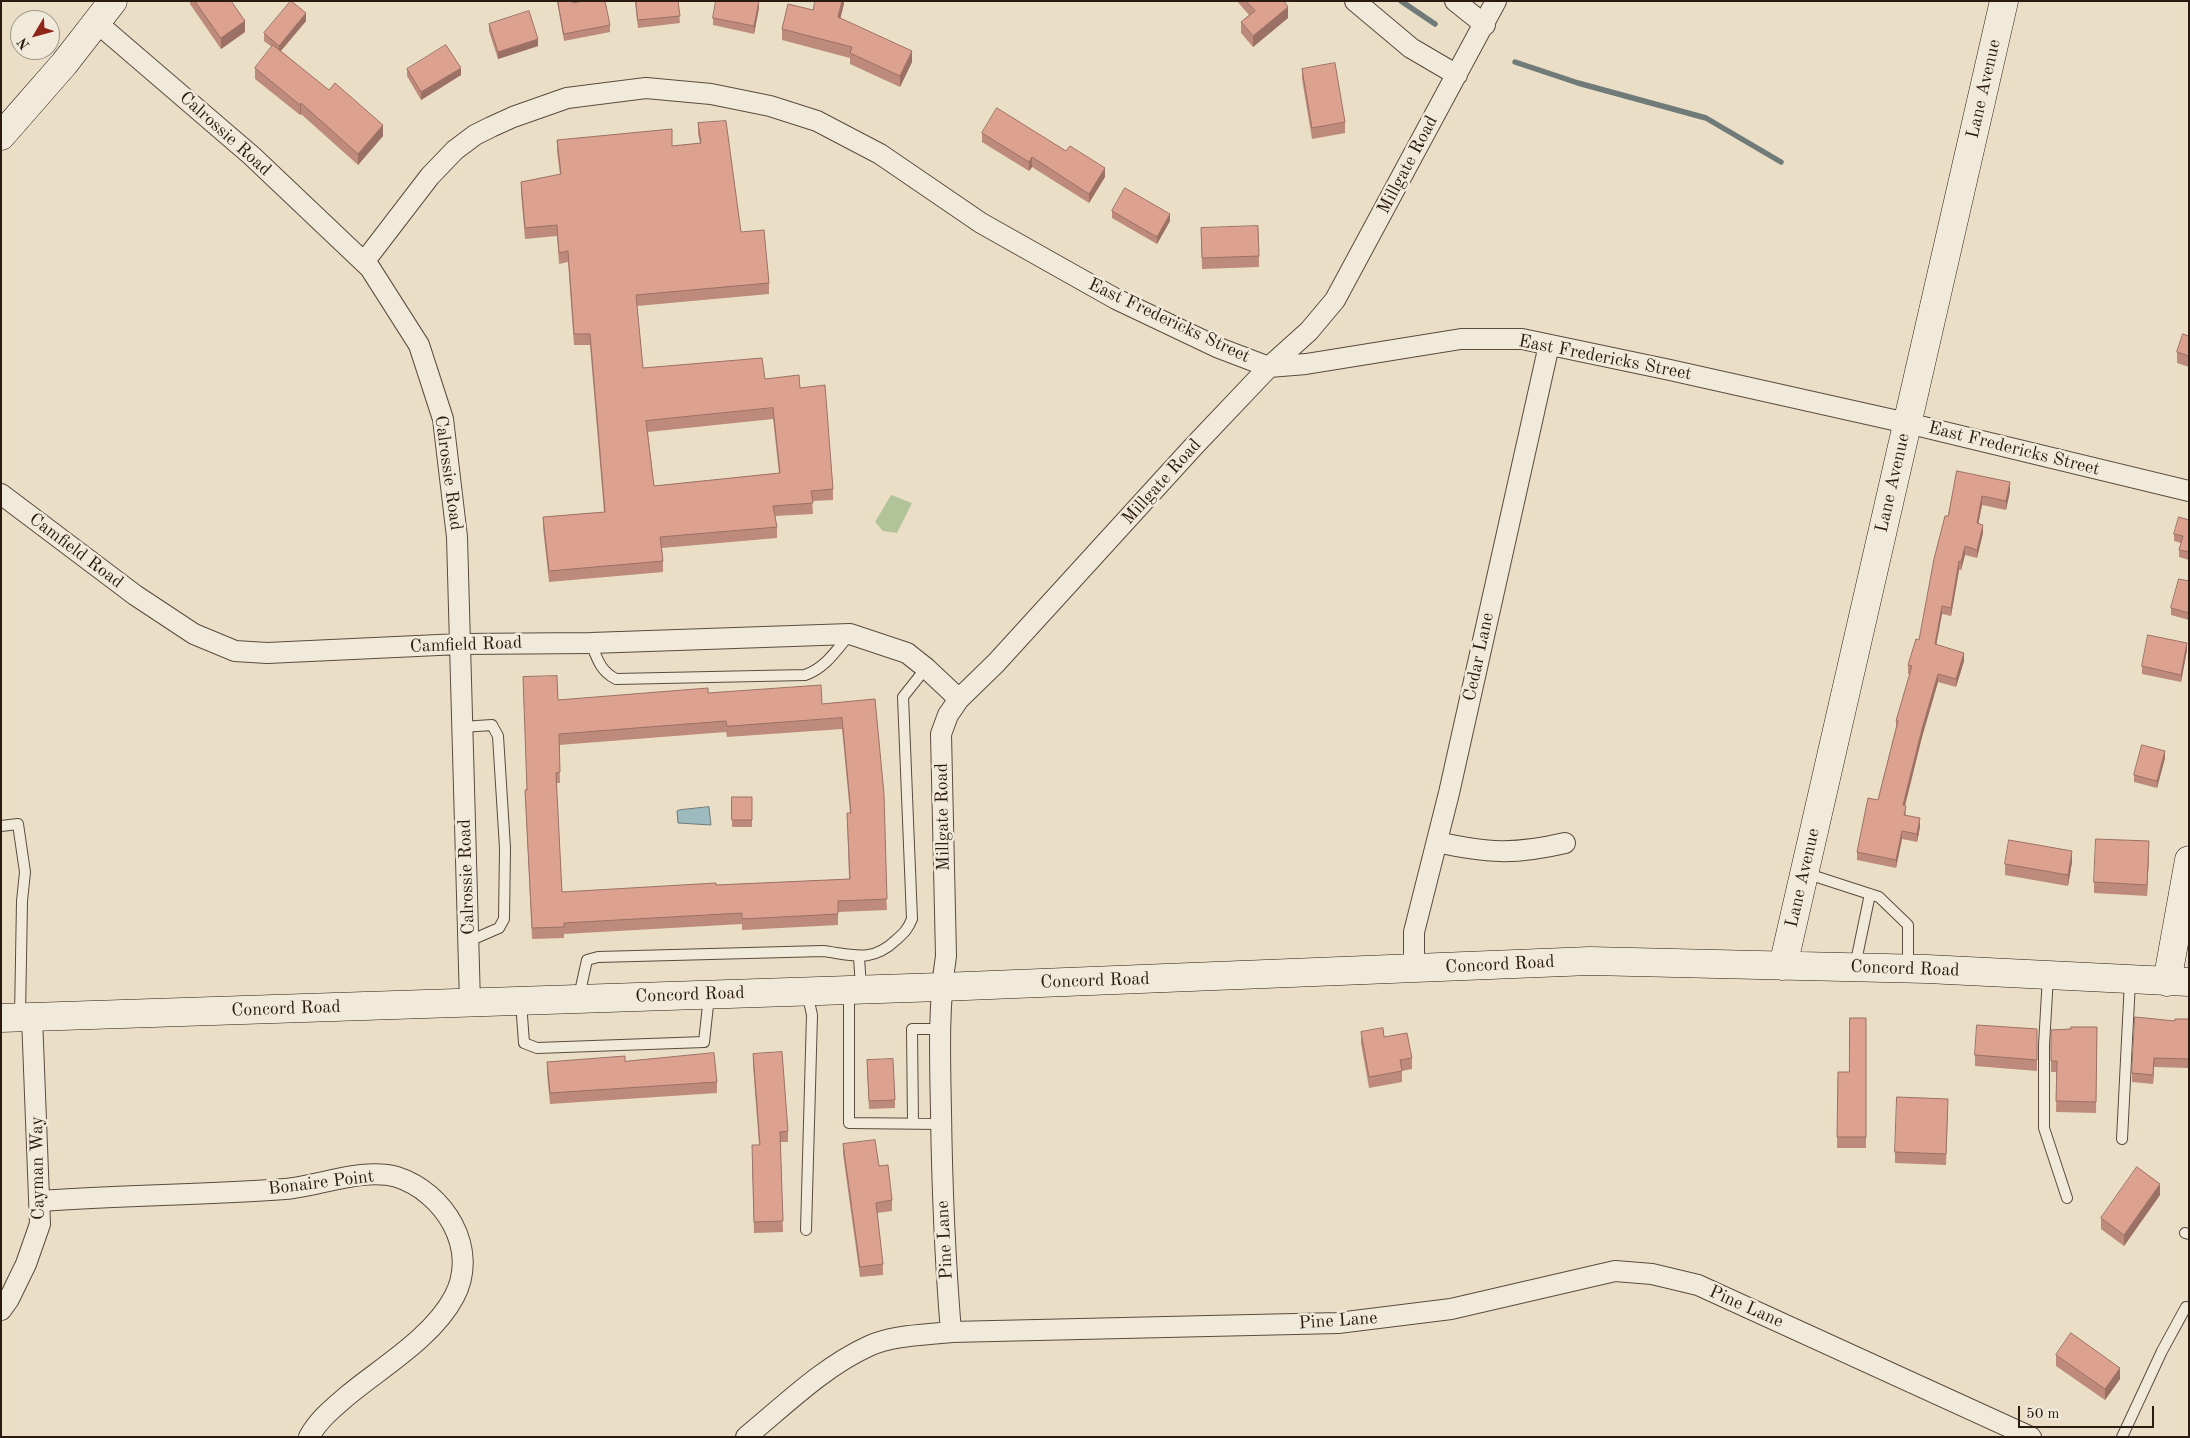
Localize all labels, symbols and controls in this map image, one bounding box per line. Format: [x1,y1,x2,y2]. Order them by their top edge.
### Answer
north arrow [10,10,60,60]
text: N [15,35,33,52]
street label: Lane Avenue [1962,37,2006,141]
street label: Calrossie Road [175,87,275,181]
street label: Millgate Road [1373,112,1443,218]
street label: East Fredericks Street [1085,274,1253,368]
street label: East Fredericks Street [1517,331,1693,385]
street label: Calrossie Road [429,414,467,532]
street label: East Fredericks Street [1926,417,2102,481]
street label: Lane Avenue [1871,431,1915,535]
street label: Millgate Road [1118,435,1206,529]
street label: Camfield Road [25,509,127,593]
street label: Cedar Lane [1459,611,1499,703]
street label: Camfield Road [409,632,523,658]
street label: Millgate Road [931,763,955,871]
street label: Calrossie Road [454,819,480,935]
street label: Lane Avenue [1781,826,1825,930]
street label: Concord Road [1445,951,1555,979]
street label: Concord Road [1850,956,1960,982]
street label: Concord Road [1040,968,1150,994]
street label: Concord Road [635,982,745,1008]
street label: Concord Road [231,996,341,1022]
street label: Cayman Way [26,1116,50,1220]
street label: Bonaire Point [267,1166,375,1200]
street label: Pine Lane [932,1200,958,1280]
street label: Pine Lane [1705,1281,1787,1333]
street label: Pine Lane [1298,1307,1378,1335]
scale bar [2020,1396,2156,1428]
text: 50 m [2026,1407,2060,1422]

